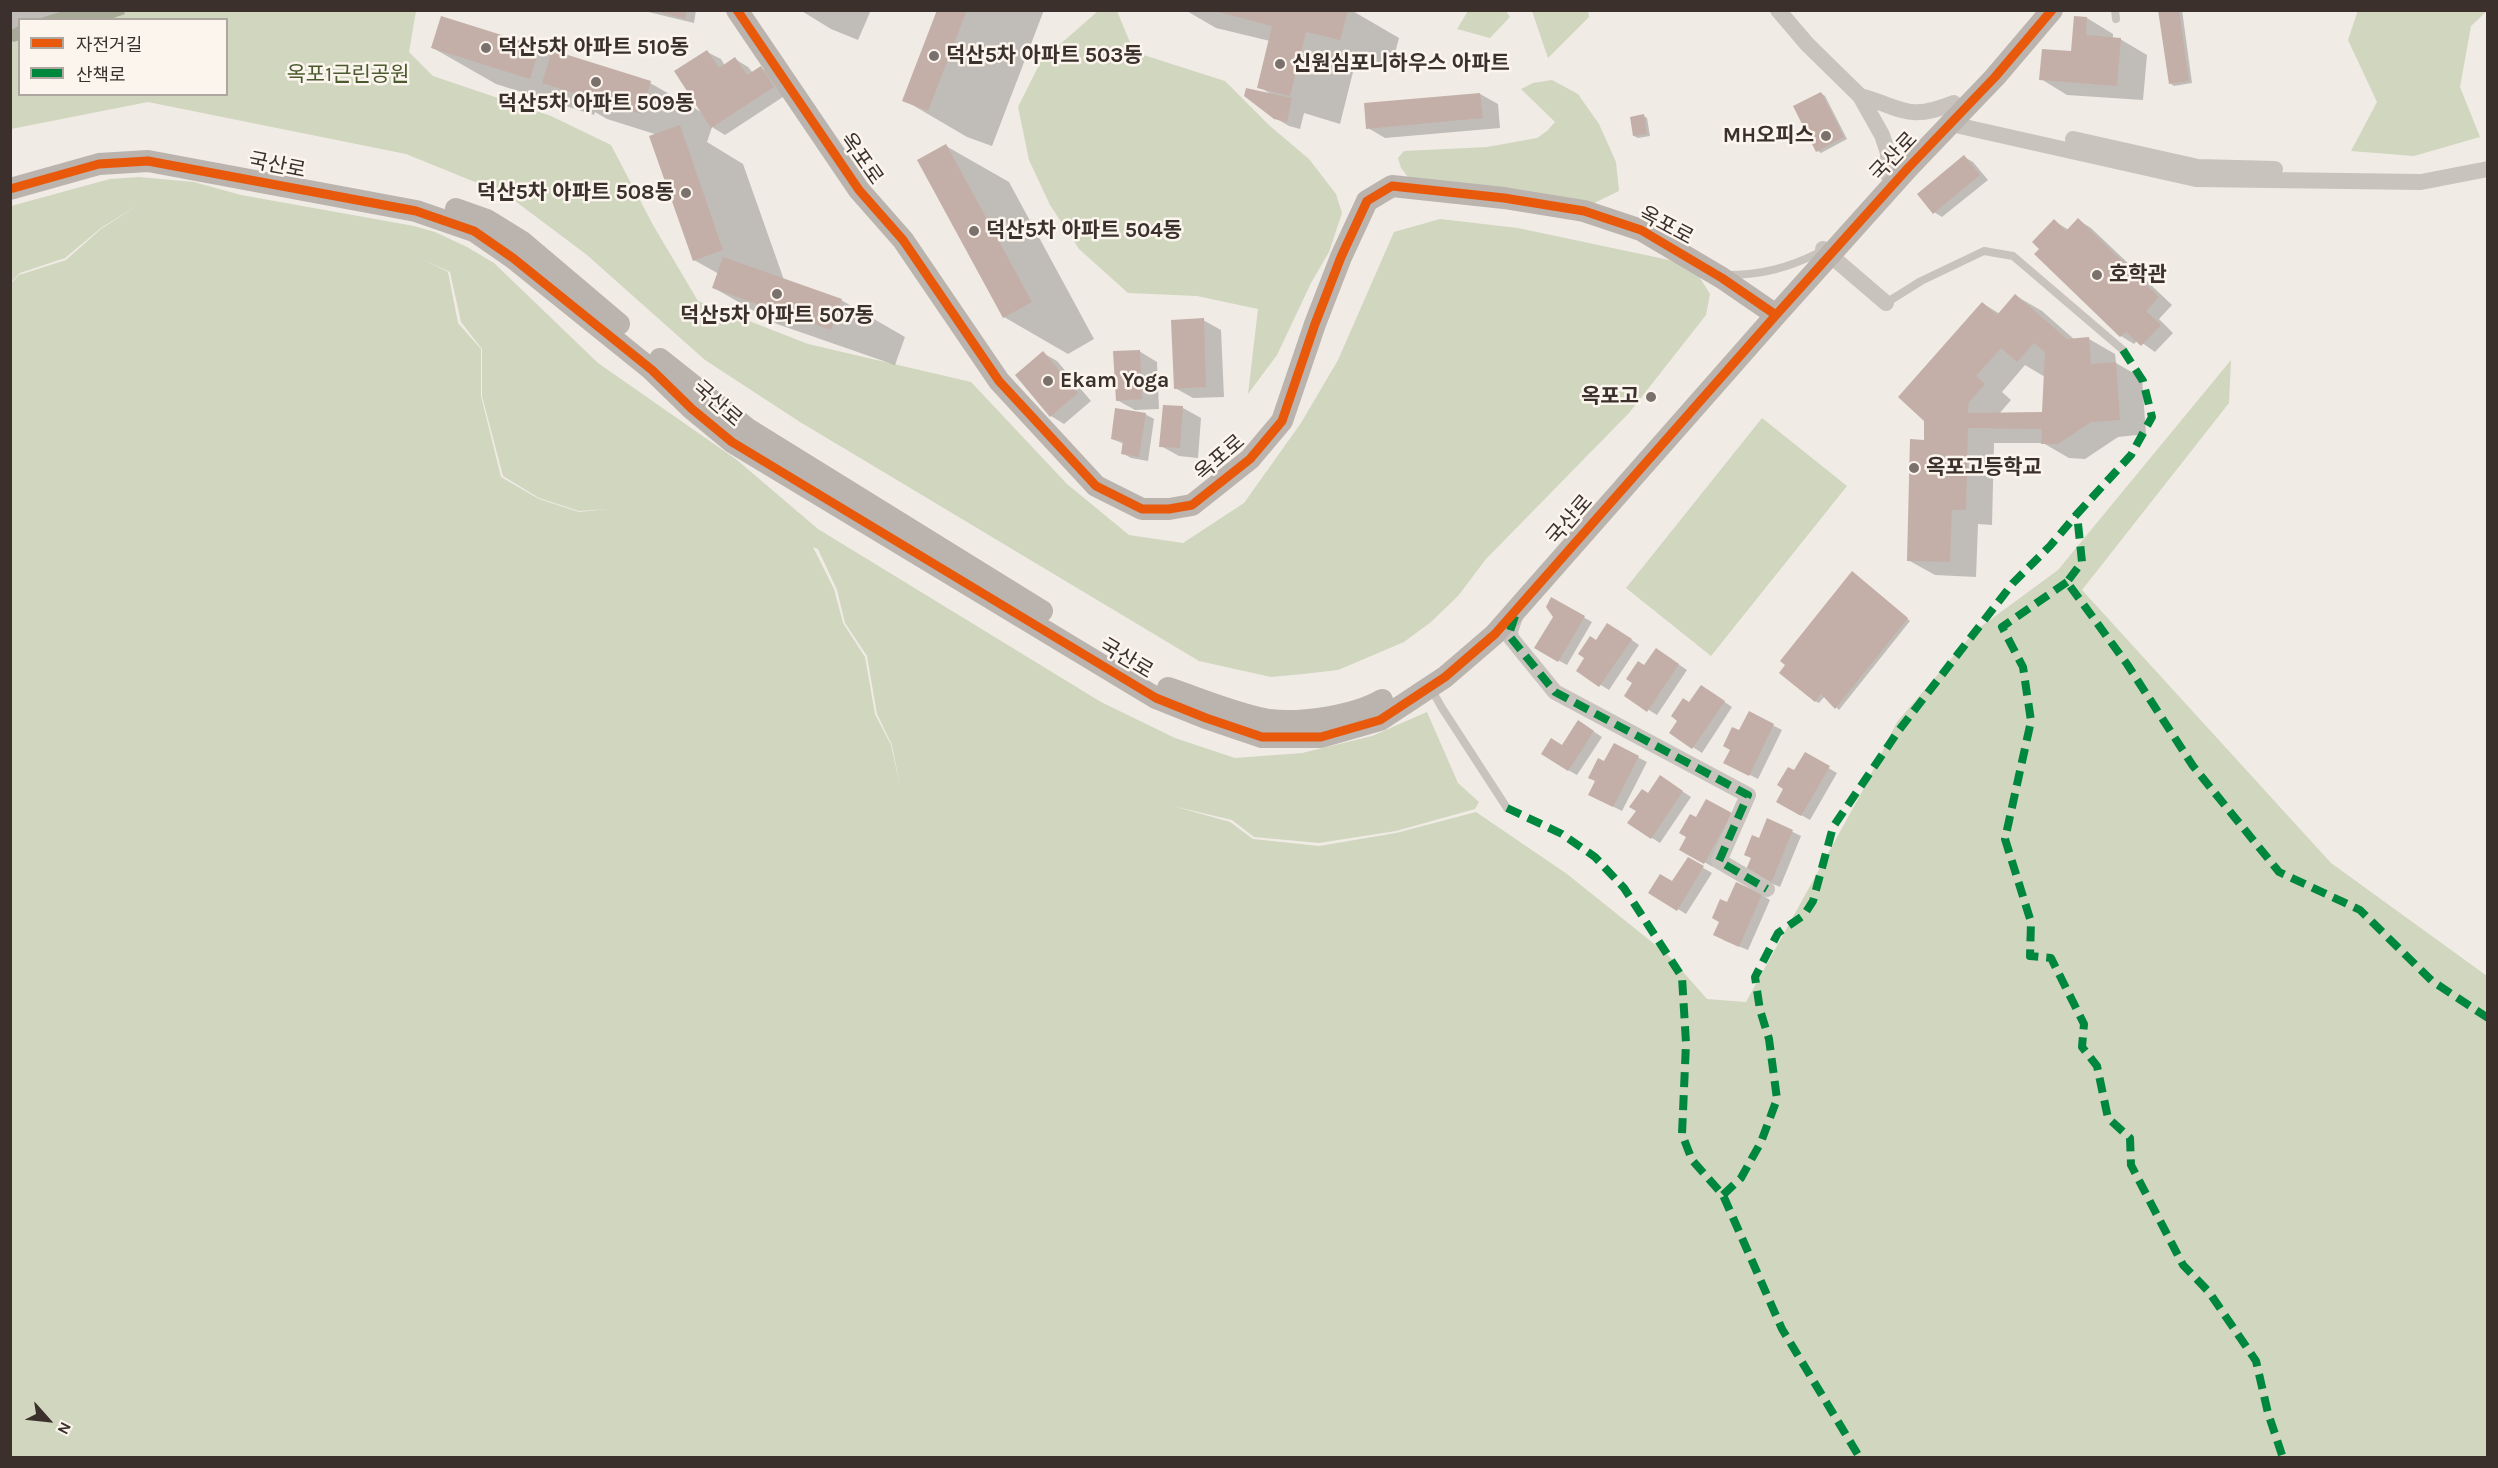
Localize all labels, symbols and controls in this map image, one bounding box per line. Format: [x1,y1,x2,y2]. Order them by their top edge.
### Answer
legend [18,18,228,96]
text: 자전거길 [76,34,142,56]
place label: 덕산5차 아파트 510동 [498,35,689,61]
marker: 덕산5차 아파트 510동 [479,41,493,55]
place label: 덕산5차 아파트 503동 [946,43,1143,69]
marker: 덕산5차 아파트 503동 [927,49,941,63]
place label: 신원심포니하우스 아파트 [1292,51,1510,77]
marker: 신원심포니하우스 아파트 [1273,57,1287,71]
park label: 옥포1근린공원 [287,62,409,88]
text: 산책로 [76,64,126,86]
marker: 덕산5차 아파트 509동 [589,75,603,89]
place label: 덕산5차 아파트 509동 [498,91,694,117]
place label: MH오피스 [1723,123,1814,149]
street label: 국산로 [1865,127,1923,187]
street label: 옥포로 [834,128,888,190]
marker: MH오피스 [1819,129,1833,143]
street label: 국산로 [246,148,308,184]
place label: 덕산5차 아파트 508동 [477,180,674,206]
marker: 덕산5차 아파트 508동 [679,186,693,200]
street label: 옥포로 [1634,201,1698,251]
place label: 덕산5차 아파트 504동 [986,218,1182,244]
marker: 덕산5차 아파트 504동 [967,224,981,238]
place label: 호학관 [2109,262,2167,288]
marker: 호학관 [2090,268,2104,282]
marker: 덕산5차 아파트 507동 [770,287,784,301]
place label: 덕산5차 아파트 507동 [680,303,874,329]
place label: Ekam Yoga [1060,368,1169,394]
marker: Ekam Yoga [1041,374,1055,388]
street label: 국산로 [687,375,747,433]
place label: 옥포고 [1581,384,1639,410]
marker: 옥포고 [1644,390,1658,404]
street label: 옥포로 [1190,429,1250,487]
place label: 옥포고등학교 [1926,455,2042,481]
marker: 옥포고등학교 [1907,461,1921,475]
street label: 국산로 [1541,490,1599,550]
street label: 국산로 [1095,633,1157,685]
north arrow [18,1390,78,1450]
text: N [53,1419,76,1438]

